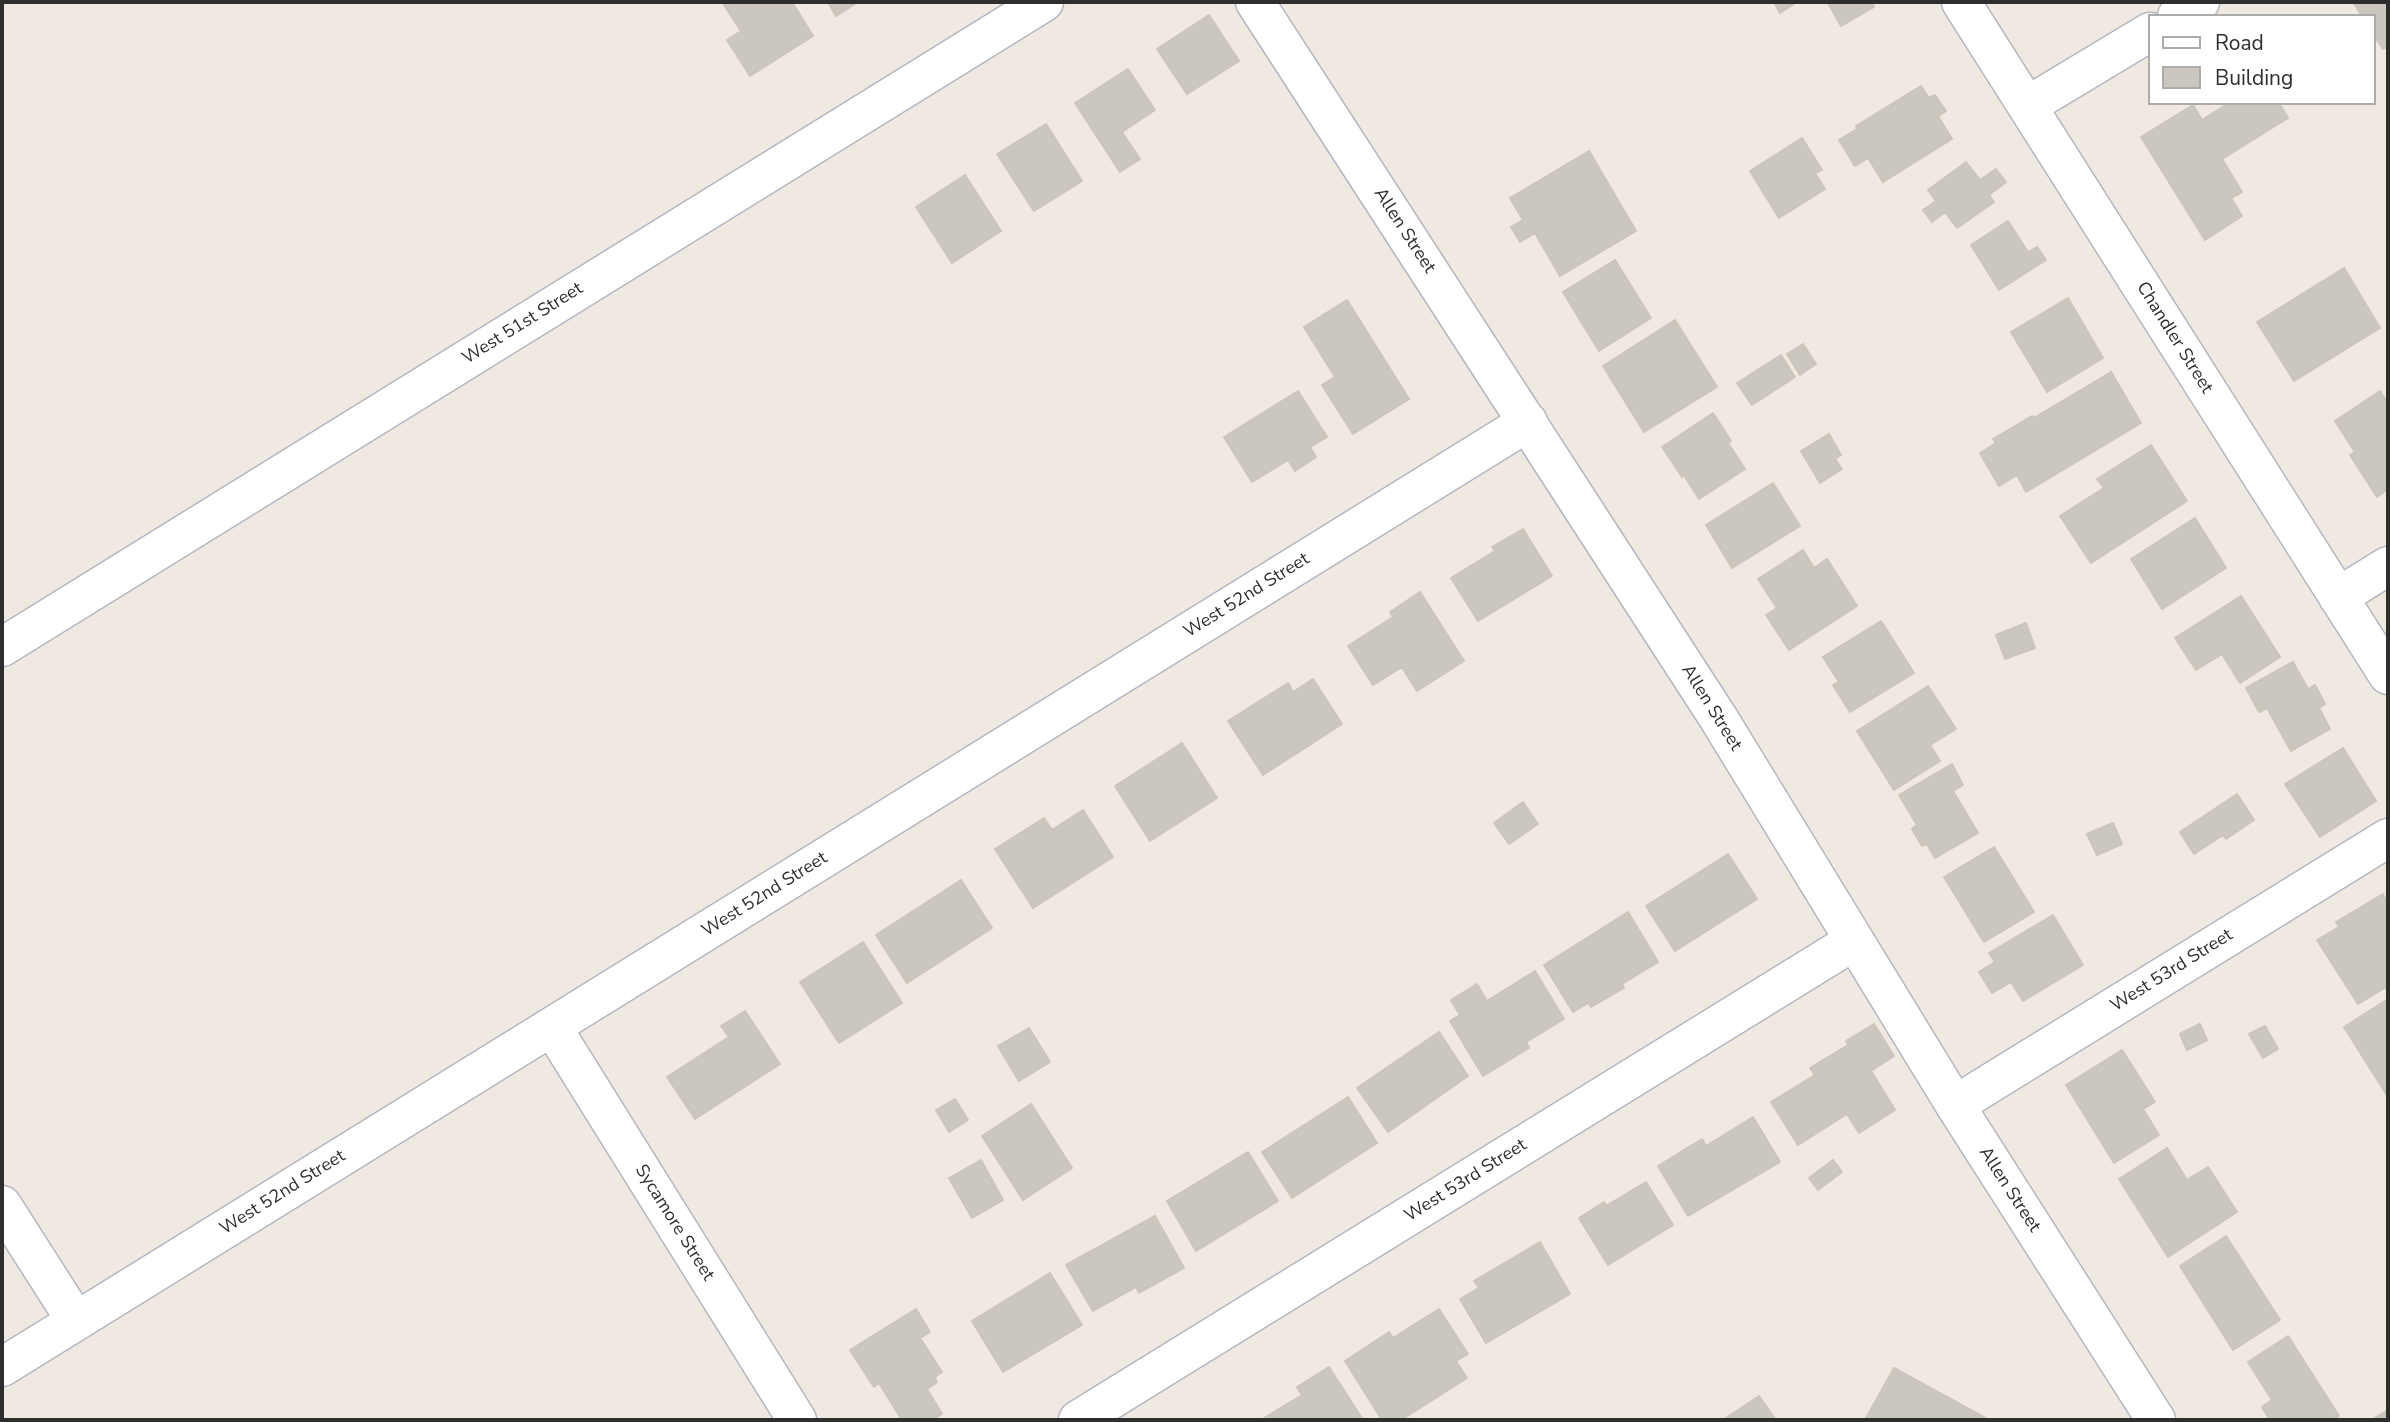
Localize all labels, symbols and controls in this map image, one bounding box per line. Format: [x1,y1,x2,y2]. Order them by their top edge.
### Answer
legend [2148,14,2376,105]
text: Road [2215,29,2264,57]
text: Building [2215,64,2293,92]
street label: Allen Street [1368,184,1440,278]
street label: West 51st Street [459,278,587,370]
street label: Chandler Street [2131,278,2217,398]
street label: West 52nd Street [1180,549,1314,643]
street label: Allen Street [1676,661,1746,755]
street label: West 52nd Street [698,848,832,942]
street label: West 53rd Street [2107,925,2237,1017]
street label: West 53rd Street [1401,1135,1531,1227]
street label: Allen Street [1973,1143,2045,1237]
street label: West 52nd Street [216,1146,350,1240]
street label: Sycamore Street [630,1161,718,1285]

